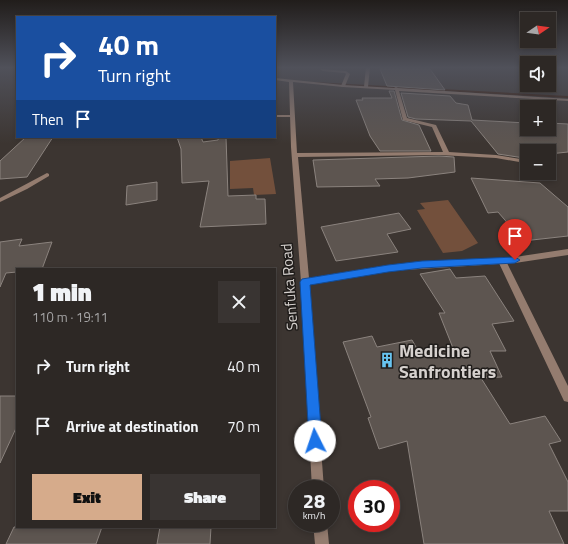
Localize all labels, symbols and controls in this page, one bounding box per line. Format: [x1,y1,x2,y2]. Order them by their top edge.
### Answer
north arrow [520,12,556,48]
map controls [520,12,556,180]
text: 40 m [98,23,159,66]
icon: right [32,32,84,84]
button: sound [520,56,556,92]
text: Turn right [98,62,171,89]
button: + [520,100,556,136]
text: Then [32,108,64,131]
icon: arrive [72,108,94,130]
button: − [520,144,556,180]
pin [498,219,532,260]
icon: arrive [504,225,526,247]
street label: Senfuka Road [274,243,304,331]
text: 1 min [32,274,92,310]
button: close [218,281,260,323]
text: 110 m · 19:11 [32,307,108,327]
place label: Medicine Sanfrontiers [399,337,496,385]
building icon: Medicine Sanfrontiers [378,351,396,369]
icon: right [32,355,54,377]
text: Turn right [66,355,130,378]
text: 40 m [227,355,260,378]
icon: arrive [32,415,54,437]
text: Arrive at destination [66,415,199,438]
text: 70 m [227,415,260,438]
position arrow [294,420,336,462]
button: Exit [32,474,142,520]
button: Share [150,474,260,520]
speed limit sign: 30 [348,480,400,532]
text: 28 [303,485,325,516]
text: km/h [303,508,325,523]

